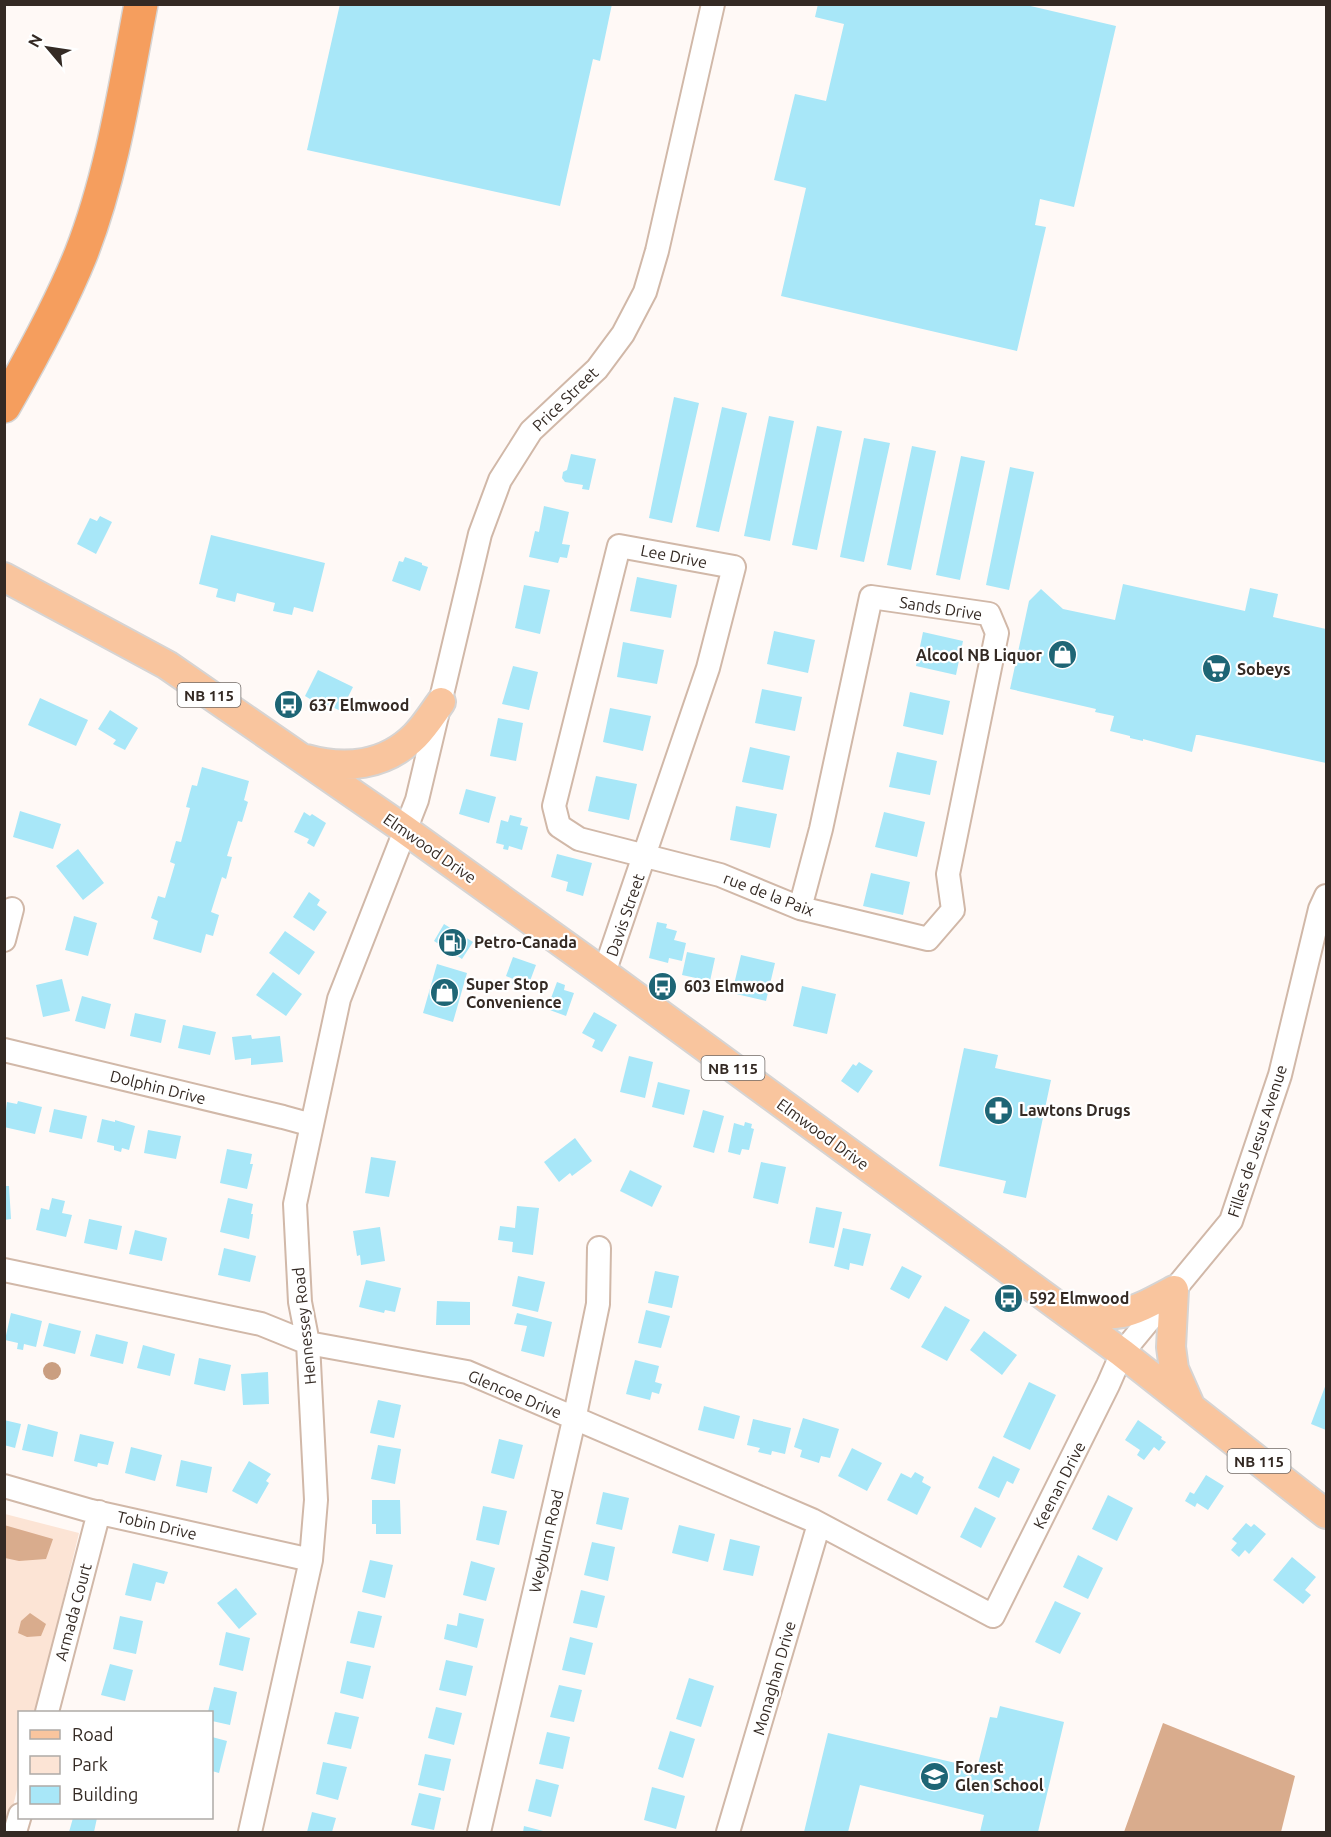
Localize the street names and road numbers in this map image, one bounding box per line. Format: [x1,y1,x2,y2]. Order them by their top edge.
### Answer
street label: Price Street [529,363,602,435]
street label: Lee Drive [639,541,709,571]
street label: Sands Drive [898,593,984,623]
road number: NB 115 [178,683,240,707]
street label: Elmwood Drive [380,809,480,887]
street label: rue de la Paix [721,869,817,919]
street label: Davis Street [602,871,648,959]
road number: NB 115 [702,1056,764,1080]
street label: Filles de Jesus Avenue [1224,1062,1290,1220]
street label: Dolphin Drive [108,1066,208,1108]
street label: Elmwood Drive [774,1095,872,1173]
street label: Hennessey Road [289,1266,319,1386]
street label: Glencoe Drive [466,1366,564,1422]
street label: Keenan Drive [1029,1439,1089,1531]
road number: NB 115 [1228,1449,1290,1473]
street label: Weyburn Road [525,1488,567,1594]
street label: Tobin Drive [115,1507,199,1543]
street label: Armada Court [51,1561,95,1663]
street label: Monaghan Drive [749,1619,799,1737]

